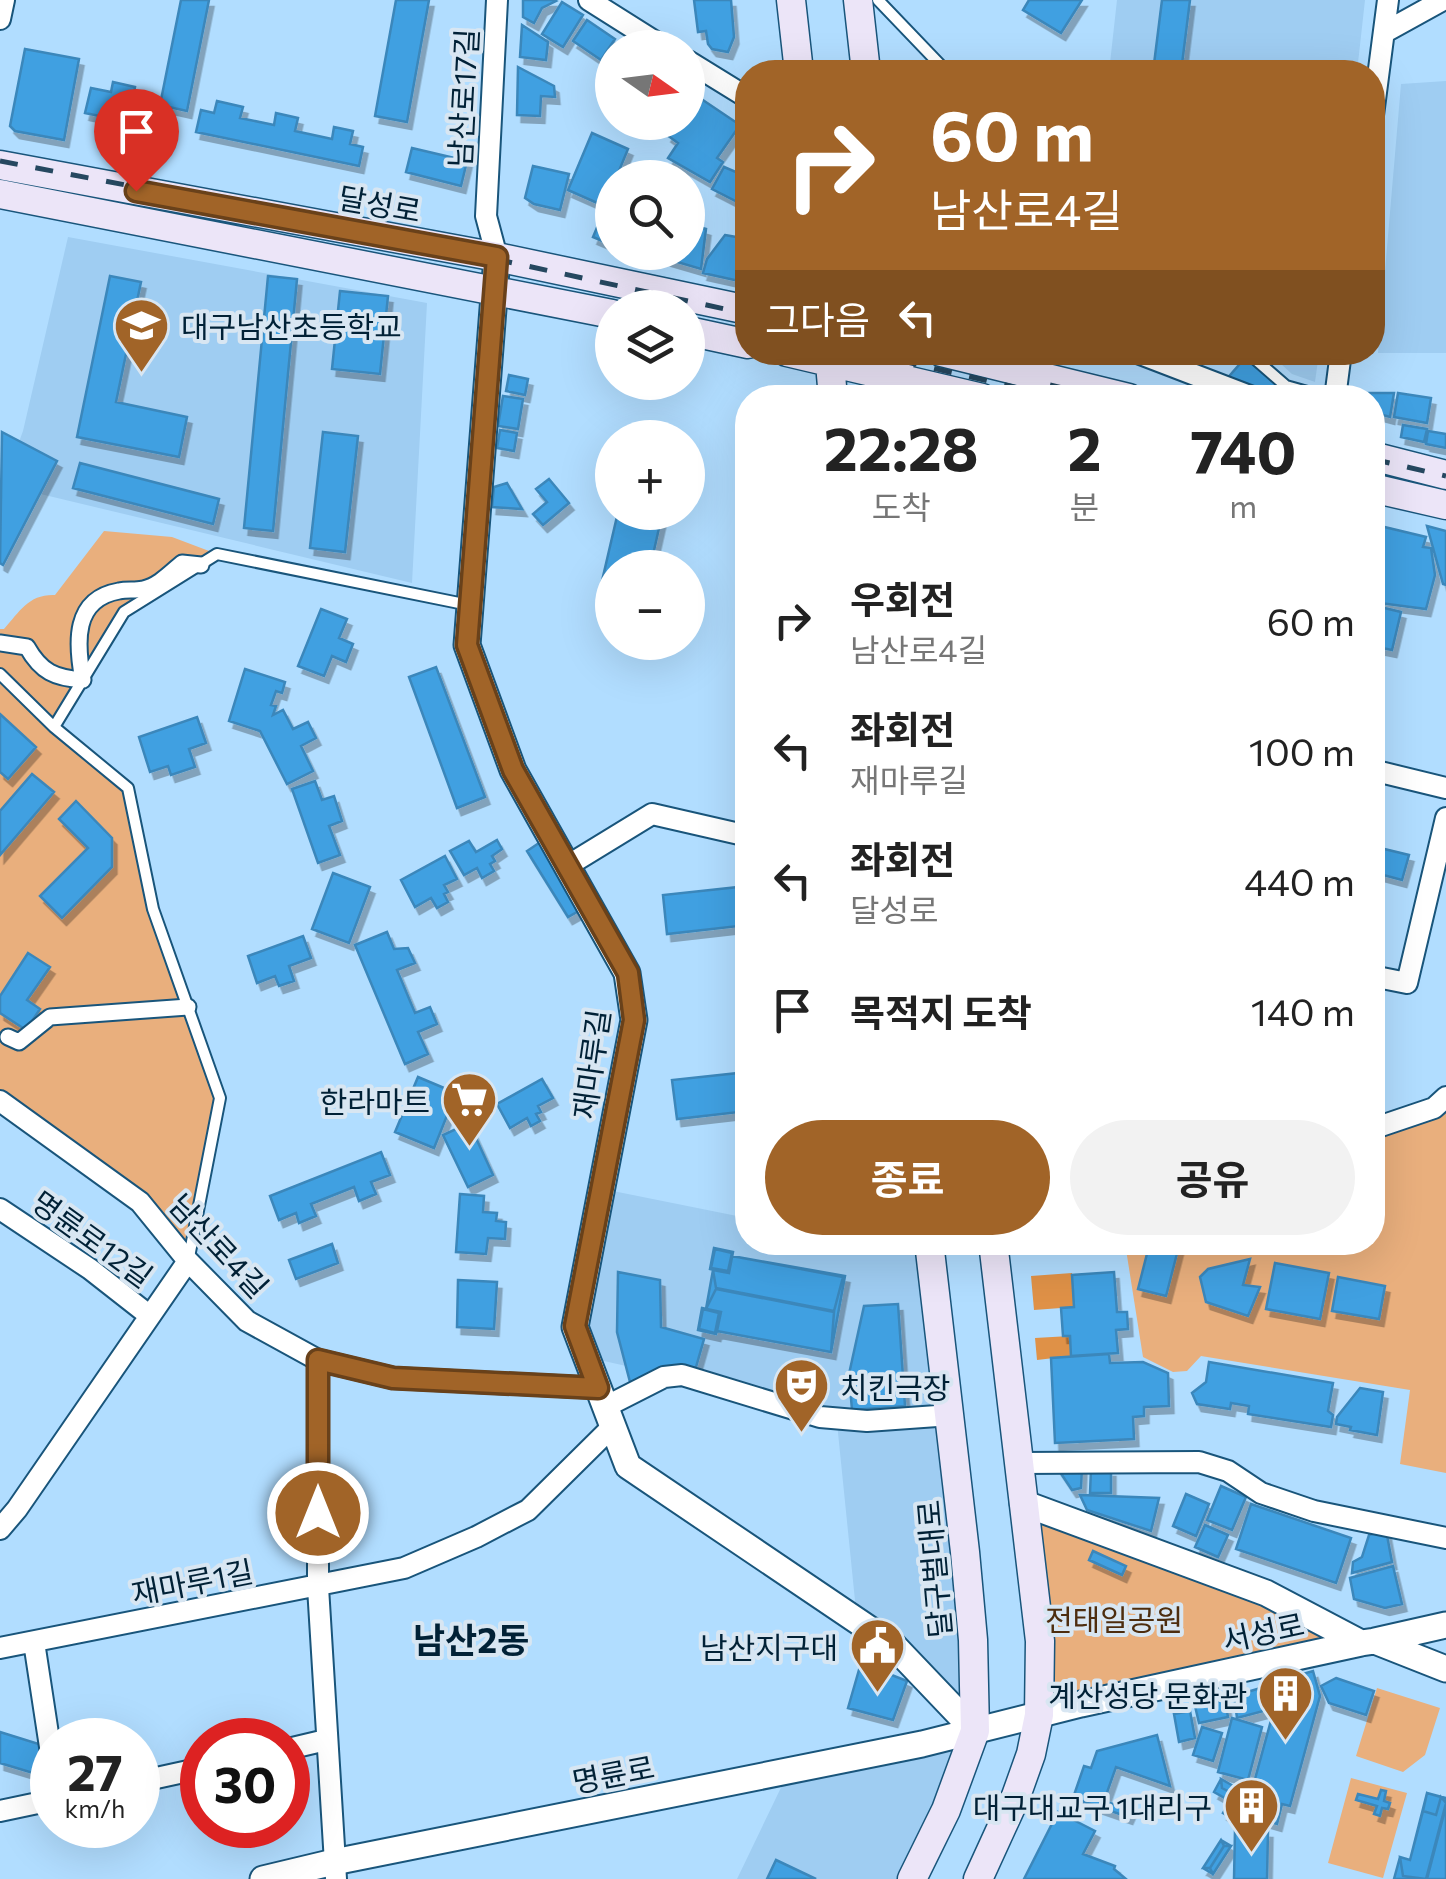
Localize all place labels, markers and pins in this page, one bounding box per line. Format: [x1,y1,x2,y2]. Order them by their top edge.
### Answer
pin [94,89,179,192]
school or university icon: 대구남산초등학교 [112,295,172,374]
place label: 대구남산초등학교 [181,307,402,344]
supermarket icon: 한라마트 [439,1070,499,1149]
place label: 한라마트 [320,1082,430,1119]
theatre icon: 치킨극장 [771,1356,831,1435]
place label: 치킨극장 [840,1368,950,1405]
public building icon: 남산지구대 [847,1616,907,1695]
place label: 남산지구대 [700,1628,838,1665]
building icon: 계산성당 문화관 [1256,1664,1316,1743]
place label: 계산성당 문화관 [1048,1676,1247,1713]
building icon: 대구대교구 1대리구 [1221,1776,1281,1855]
place label: 대구대교구 1대리구 [973,1788,1212,1825]

